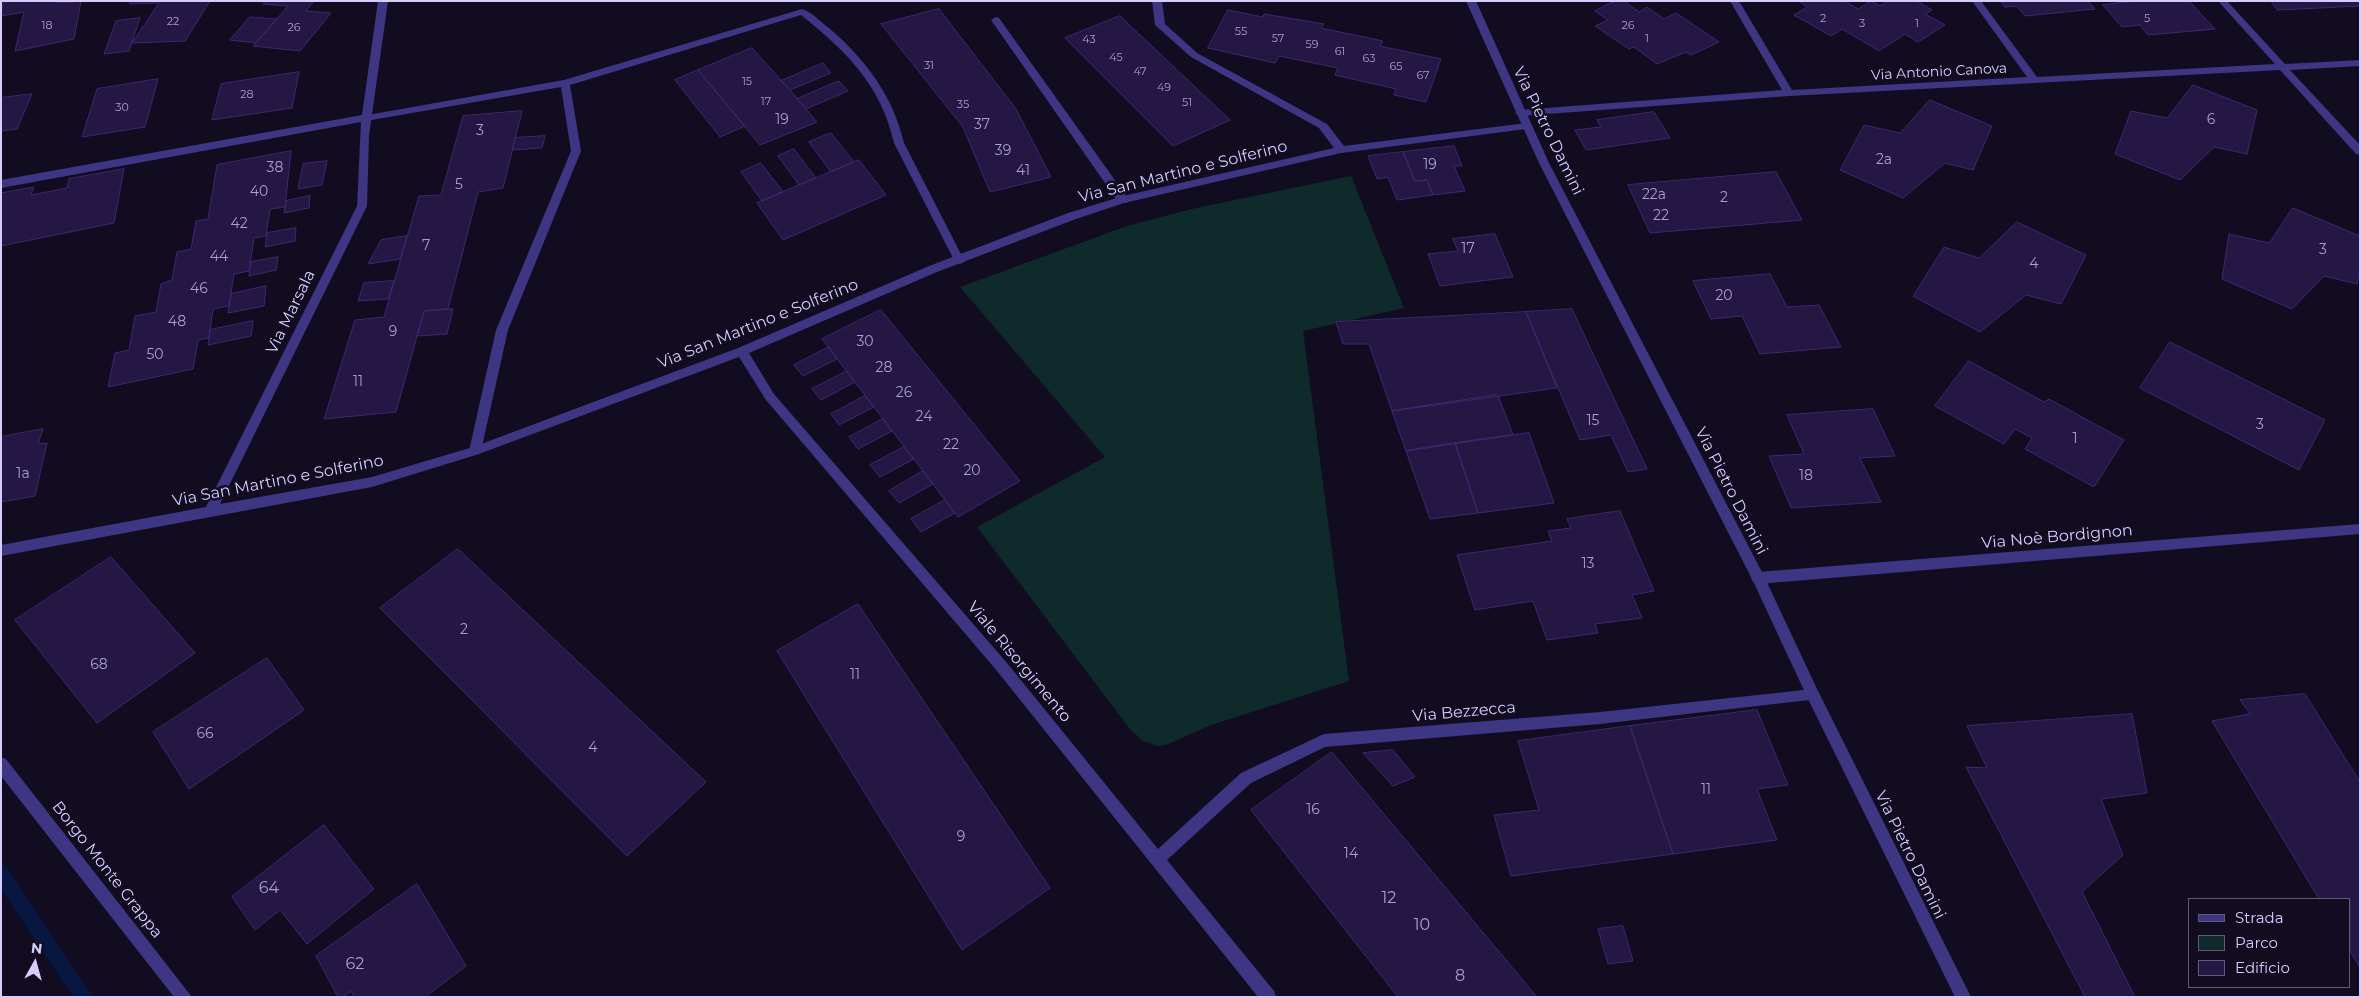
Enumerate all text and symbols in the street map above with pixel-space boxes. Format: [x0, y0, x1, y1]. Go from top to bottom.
house number: 2 [1820, 12, 1826, 26]
house number: 5 [2144, 12, 2150, 26]
house number: 22 [167, 15, 179, 29]
house number: 3 [1859, 17, 1865, 31]
house number: 1 [1915, 17, 1919, 31]
house number: 18 [42, 19, 52, 33]
house number: 26 [1622, 19, 1634, 33]
house number: 26 [288, 21, 300, 35]
house number: 55 [1235, 25, 1247, 39]
house number: 57 [1272, 32, 1284, 46]
house number: 1 [1645, 32, 1649, 46]
house number: 43 [1082, 33, 1096, 47]
house number: 59 [1306, 38, 1318, 52]
house number: 61 [1335, 45, 1345, 59]
house number: 45 [1109, 51, 1123, 65]
house number: 63 [1363, 52, 1375, 66]
house number: 31 [924, 59, 934, 73]
house number: 65 [1390, 60, 1402, 74]
street label: Via Antonio Canova [1871, 60, 2007, 84]
street label: Via Pietro Damini [1509, 64, 1587, 198]
house number: 47 [1133, 65, 1147, 79]
house number: 67 [1416, 69, 1430, 83]
house number: 15 [742, 75, 752, 89]
house number: 49 [1157, 81, 1171, 95]
house number: 28 [240, 88, 254, 102]
house number: 17 [761, 95, 771, 109]
house number: 51 [1182, 96, 1192, 110]
house number: 35 [957, 98, 969, 112]
house number: 30 [115, 101, 129, 115]
house number: 19 [775, 112, 789, 128]
house number: 6 [2207, 112, 2215, 128]
house number: 37 [974, 117, 990, 133]
house number: 3 [476, 123, 484, 139]
street label: Via San Martino e Solferino [1076, 137, 1290, 207]
house number: 39 [995, 143, 1011, 159]
house number: 2a [1876, 152, 1892, 168]
house number: 19 [1423, 157, 1437, 173]
house number: 38 [267, 160, 283, 176]
house number: 41 [1016, 163, 1030, 179]
house number: 5 [455, 177, 463, 193]
house number: 40 [250, 184, 268, 200]
house number: 22a [1642, 187, 1666, 203]
house number: 2 [1720, 190, 1728, 206]
house number: 22 [1653, 208, 1669, 224]
house number: 42 [230, 216, 248, 232]
house number: 7 [422, 238, 430, 254]
house number: 17 [1461, 241, 1475, 257]
house number: 3 [2319, 242, 2327, 258]
house number: 44 [210, 249, 228, 265]
house number: 4 [2029, 256, 2039, 272]
street label: Via Marsala [262, 267, 320, 357]
street label: Via San Martino e Solferino [655, 275, 861, 373]
house number: 46 [190, 281, 208, 297]
house number: 20 [1715, 288, 1733, 304]
house number: 48 [168, 314, 186, 330]
house number: 9 [389, 324, 397, 340]
house number: 30 [856, 334, 874, 350]
house number: 50 [146, 347, 164, 363]
house number: 28 [876, 360, 892, 376]
house number: 11 [353, 374, 363, 390]
house number: 26 [896, 385, 912, 401]
house number: 24 [916, 409, 932, 425]
house number: 15 [1587, 413, 1599, 429]
house number: 3 [2256, 417, 2264, 433]
street label: Via Pietro Damini [1691, 424, 1771, 558]
house number: 1 [2072, 431, 2078, 447]
house number: 22 [943, 437, 959, 453]
street label: Via San Martino e Solferino [171, 451, 385, 511]
house number: 20 [963, 463, 981, 479]
house number: 1a [16, 466, 30, 482]
house number: 18 [1799, 468, 1813, 484]
street label: Via Noè Bordignon [1981, 521, 2133, 553]
house number: 13 [1582, 556, 1594, 572]
street label: Viale Risorgimento [963, 598, 1075, 726]
house number: 2 [460, 622, 468, 638]
house number: 68 [90, 657, 108, 673]
house number: 11 [850, 667, 860, 683]
street label: Via Bezzecca [1412, 698, 1516, 726]
house number: 66 [196, 726, 214, 742]
house number: 4 [588, 740, 598, 756]
house number: 11 [1701, 782, 1711, 798]
street label: Via Pietro Damini [1871, 788, 1949, 922]
street label: Borgo Monte Grappa [48, 798, 166, 942]
house number: 16 [1306, 802, 1320, 818]
house number: 9 [957, 829, 965, 845]
house number: 14 [1344, 846, 1358, 862]
house number: 64 [259, 878, 279, 898]
house number: 12 [1382, 888, 1396, 908]
legend [2188, 898, 2351, 988]
text: Strada [2235, 908, 2284, 927]
house number: 10 [1414, 915, 1430, 935]
text: Parco [2235, 933, 2278, 952]
north arrow [10, 938, 60, 988]
text: N [30, 938, 44, 958]
house number: 62 [346, 954, 364, 974]
text: Edificio [2235, 958, 2290, 977]
house number: 8 [1455, 966, 1465, 986]

